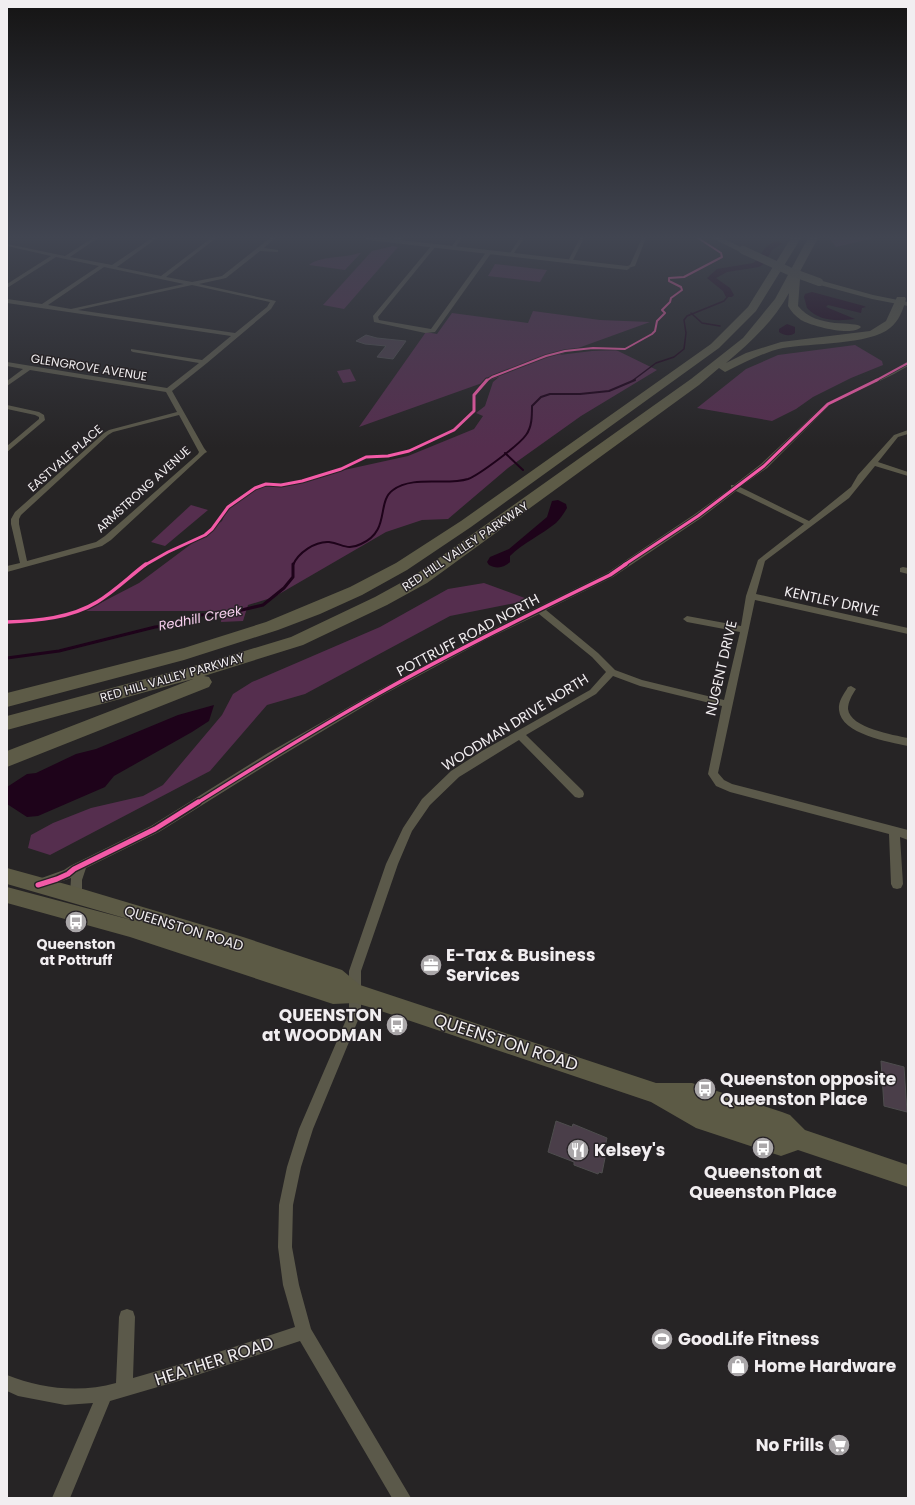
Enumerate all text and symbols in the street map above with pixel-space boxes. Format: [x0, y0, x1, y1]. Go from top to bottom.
street label: GLENGROVE AVENUE [30, 349, 148, 385]
street label: EASTVALE PLACE [24, 421, 106, 495]
street label: ARMSTRONG AVENUE [92, 442, 194, 536]
street label: RED HILL VALLEY PARKWAY [398, 497, 532, 595]
street label: KENTLEY DRIVE [783, 581, 881, 621]
street label: POTTRUFF ROAD NORTH [393, 589, 543, 681]
water label: Redhill Creek [157, 600, 244, 635]
street label: NUGENT DRIVE [700, 618, 742, 718]
street label: RED HILL VALLEY PARKWAY [98, 648, 246, 706]
street label: WOODMAN DRIVE NORTH [438, 669, 592, 775]
street label: QUEENSTON ROAD [122, 900, 246, 956]
bus stop icon: Queenston at Pottruff [63, 909, 89, 935]
place label: Queenston at Pottruff [36, 934, 116, 970]
place label: E-Tax & Business Services [446, 943, 595, 987]
office icon: E-Tax & Business Services [418, 952, 444, 978]
place label: QUEENSTON at WOODMAN [262, 1003, 382, 1047]
street label: QUEENSTON ROAD [431, 1007, 581, 1077]
bus stop icon: QUEENSTON at WOODMAN [384, 1012, 410, 1038]
place label: Queenston opposite Queenston Place [720, 1067, 896, 1111]
bus stop icon: Queenston opposite Queenston Place [692, 1076, 718, 1102]
bus stop icon: Queenston at Queenston Place [750, 1135, 776, 1161]
restaurant icon: Kelsey's [565, 1137, 591, 1163]
place label: Kelsey's [594, 1138, 665, 1162]
place label: Queenston at Queenston Place [689, 1160, 837, 1204]
sports icon: GoodLife Fitness [649, 1326, 675, 1352]
place label: GoodLife Fitness [678, 1327, 820, 1351]
street label: HEATHER ROAD [151, 1330, 277, 1392]
shop icon: Home Hardware [725, 1353, 751, 1379]
place label: Home Hardware [754, 1354, 896, 1378]
supermarket icon: No Frills [826, 1432, 852, 1458]
place label: No Frills [756, 1433, 824, 1457]

